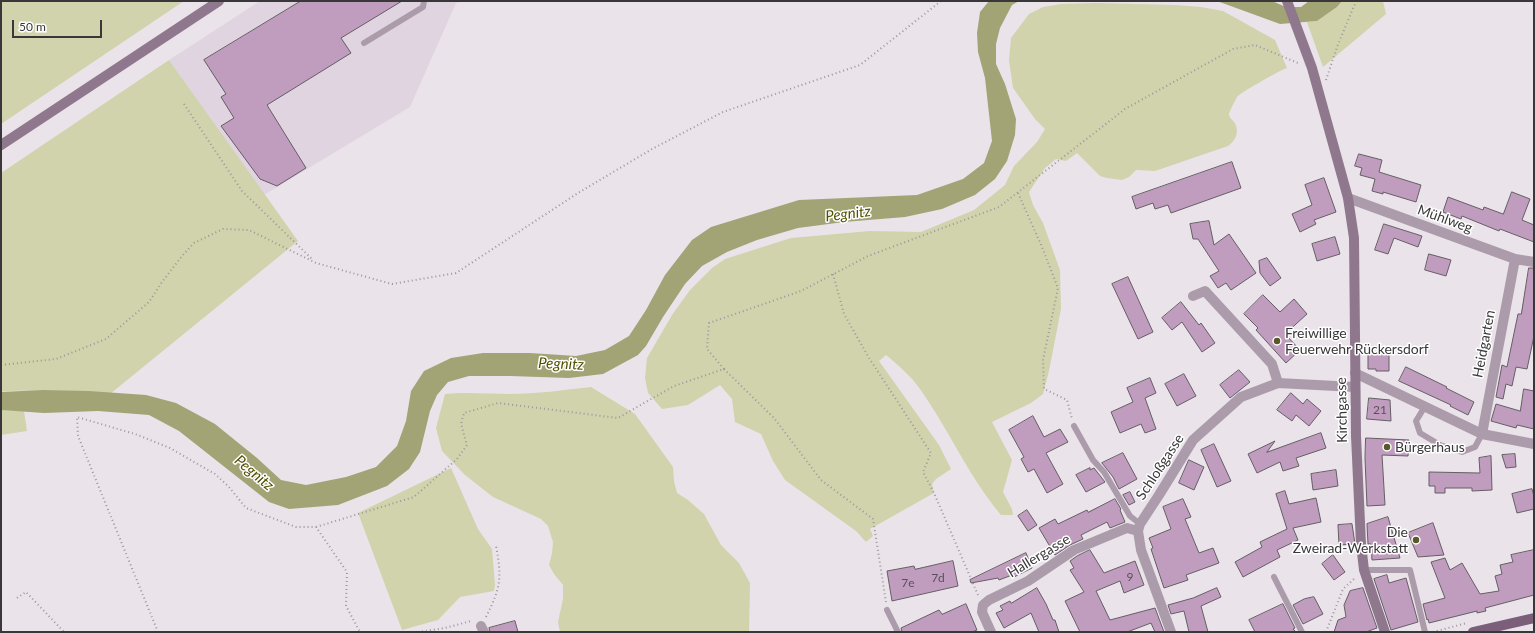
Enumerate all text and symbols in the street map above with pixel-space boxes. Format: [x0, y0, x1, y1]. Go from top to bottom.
scale bar [14, 12, 104, 38]
text: 50 m [19, 19, 46, 34]
street label: Mühlweg [1415, 201, 1475, 237]
water label: Pegnitz [824, 202, 872, 226]
street label: Heidgarten [1469, 309, 1499, 379]
place label: Freiwillige Feuerwehr Rückersdorf [1285, 325, 1429, 358]
marker: Freiwillige Feuerwehr Rückersdorf [1272, 336, 1282, 346]
water label: Pegnitz [538, 354, 584, 374]
street label: Kirchgasse [1333, 377, 1351, 443]
house number: 21 [1373, 403, 1387, 417]
street label: Schloßgasse [1133, 431, 1187, 503]
place label: Bürgerhaus [1395, 439, 1465, 455]
marker: Bürgerhaus [1382, 442, 1392, 452]
water label: Pegnitz [231, 451, 277, 495]
place label: Die Zweirad-Werkstatt [1293, 524, 1408, 556]
street label: Hallergasse [1005, 531, 1073, 581]
marker: Die Zweirad-Werkstatt [1411, 535, 1421, 545]
house number: 9 [1127, 570, 1133, 584]
house number: 7d [931, 571, 945, 585]
house number: 7e [901, 576, 915, 590]

